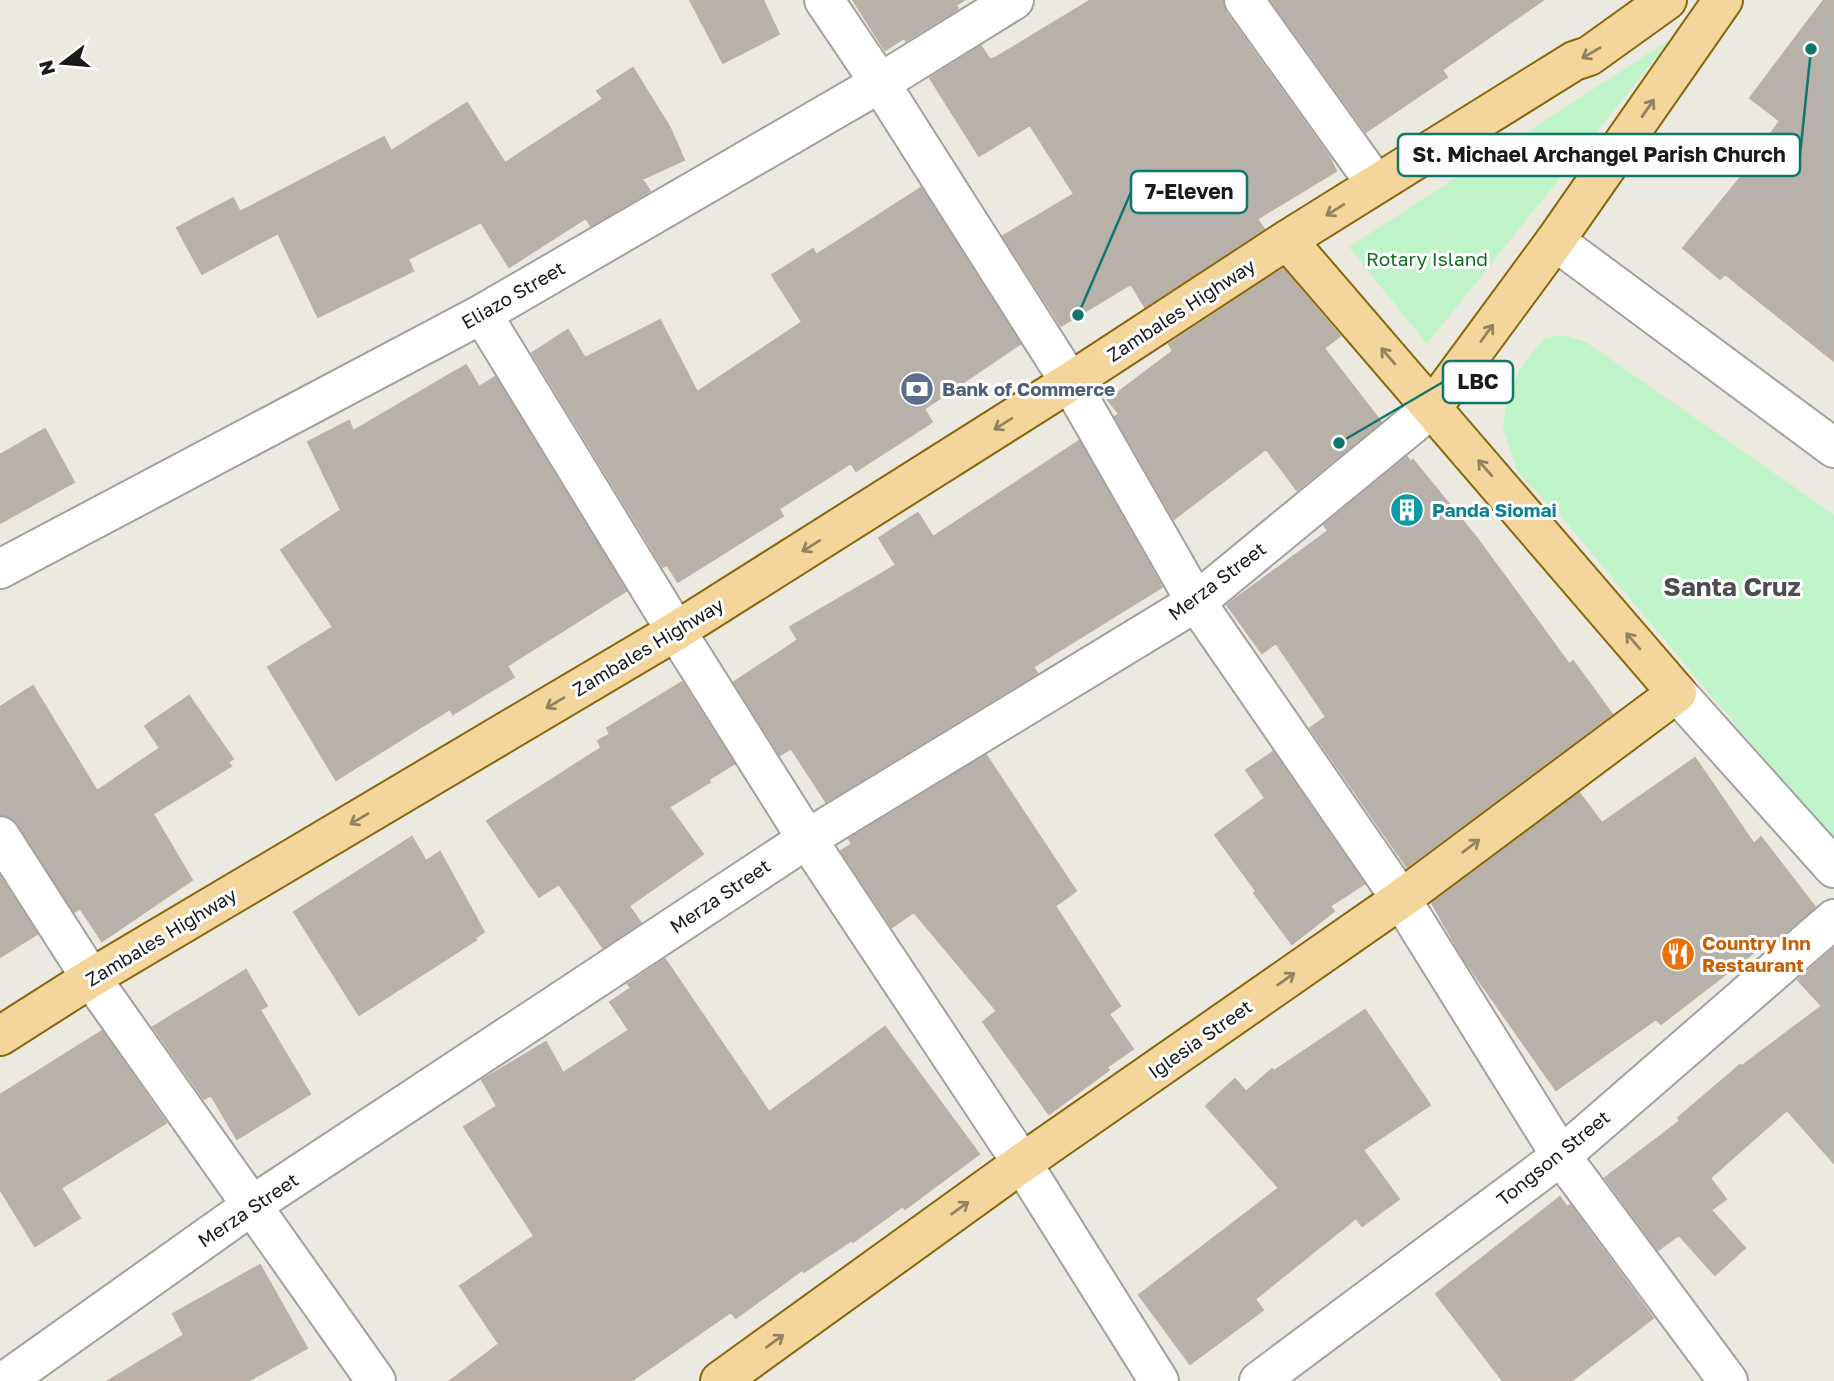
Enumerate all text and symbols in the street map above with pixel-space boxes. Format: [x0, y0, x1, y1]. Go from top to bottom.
north arrow [28, 28, 98, 98]
one-way arrow [1582, 46, 1602, 60]
text: N [33, 58, 59, 78]
one-way arrow [1641, 99, 1655, 118]
callout: St. Michael Archangel Parish Church [1398, 134, 1800, 176]
text: St. Michael Archangel Parish Church [1412, 141, 1786, 167]
callout: 7-Eleven [1131, 171, 1247, 213]
text: 7-Eleven [1145, 178, 1233, 204]
one-way arrow [1326, 203, 1345, 218]
park label: Rotary Island [1366, 247, 1488, 270]
street label: Zambales Highway [1102, 253, 1259, 366]
street label: Eliazo Street [457, 256, 569, 333]
one-way arrow [1480, 324, 1495, 343]
one-way arrow [1380, 348, 1396, 366]
callout: LBC [1443, 361, 1513, 403]
text: LBC [1457, 368, 1499, 394]
bank icon: Bank of Commerce [898, 370, 936, 408]
place label: Bank of Commerce [942, 377, 1115, 400]
one-way arrow [994, 418, 1014, 432]
one-way arrow [1477, 460, 1493, 478]
building icon: Panda Siomai [1388, 491, 1426, 529]
place label: Panda Siomai [1432, 498, 1557, 521]
street label: Merza Street [1163, 536, 1270, 625]
one-way arrow [802, 538, 821, 553]
district label: Santa Cruz [1663, 571, 1801, 602]
street label: Zambales Highway [568, 592, 728, 701]
one-way arrow [1625, 632, 1641, 650]
one-way arrow [545, 697, 565, 711]
one-way arrow [349, 813, 369, 827]
one-way arrow [1461, 839, 1480, 854]
street label: Merza Street [665, 854, 774, 938]
street label: Zambales Highway [81, 882, 241, 991]
place label: Country Inn Restaurant [1702, 931, 1811, 976]
restaurant icon: Country Inn Restaurant [1659, 935, 1697, 973]
one-way arrow [1276, 972, 1295, 986]
street label: Iglesia Street [1143, 994, 1256, 1083]
street label: Tongson Street [1491, 1105, 1614, 1210]
street label: Merza Street [193, 1168, 302, 1252]
one-way arrow [950, 1201, 969, 1215]
one-way arrow [765, 1334, 784, 1348]

